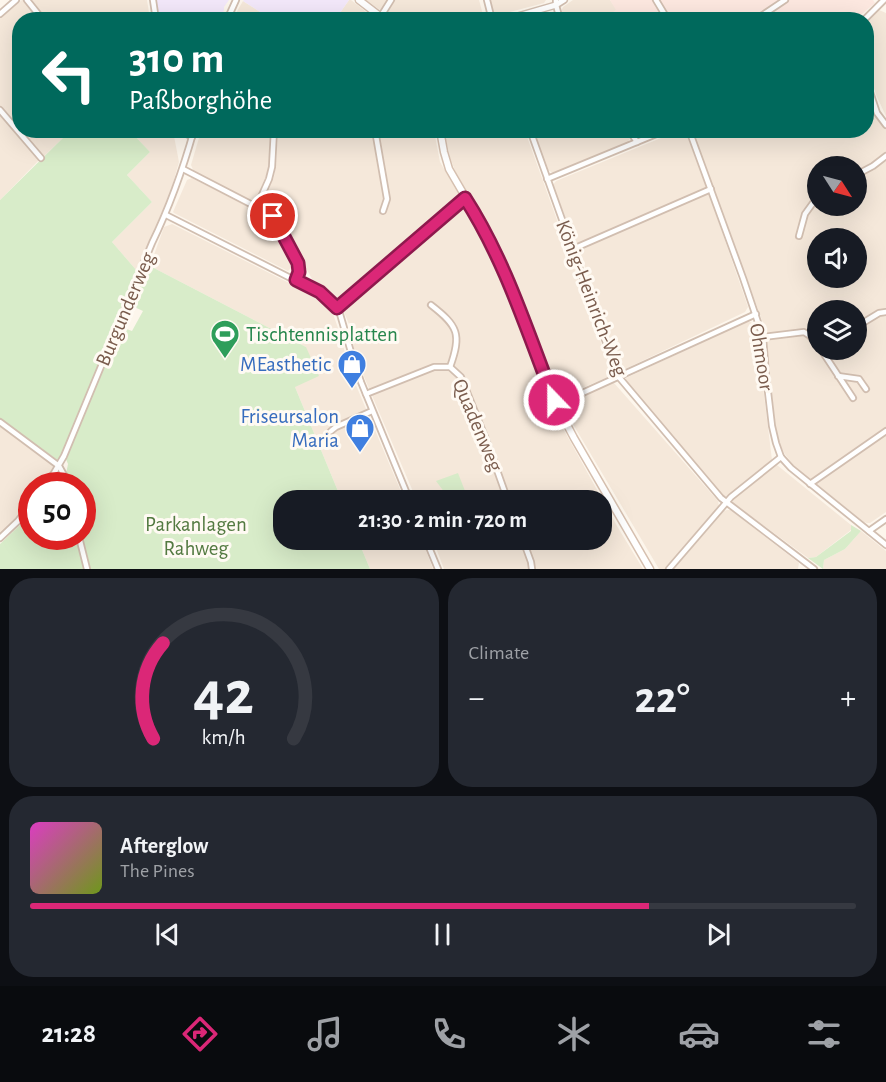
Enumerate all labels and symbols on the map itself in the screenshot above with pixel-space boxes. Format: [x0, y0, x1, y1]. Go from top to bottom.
north arrow [807, 156, 867, 216]
pin [247, 190, 298, 241]
street label: König-Heinrich-Weg [552, 217, 631, 380]
street label: Burgunderweg [92, 249, 159, 369]
sports icon: Tischtennisplatten [209, 318, 241, 360]
street label: Ohmoor [746, 322, 777, 393]
place label: Tischtennisplatten [246, 324, 398, 345]
shop icon: MEasthetic [336, 348, 368, 390]
place label: MEasthetic [240, 354, 331, 375]
position arrow [522, 368, 586, 432]
street label: Quadenweg [449, 376, 507, 475]
place label: Friseursalon Maria [240, 406, 339, 451]
shop icon: Friseursalon Maria [344, 412, 376, 454]
speed limit sign: 50 [18, 472, 96, 550]
park label: Parkanlagen Rahweg [145, 514, 247, 559]

